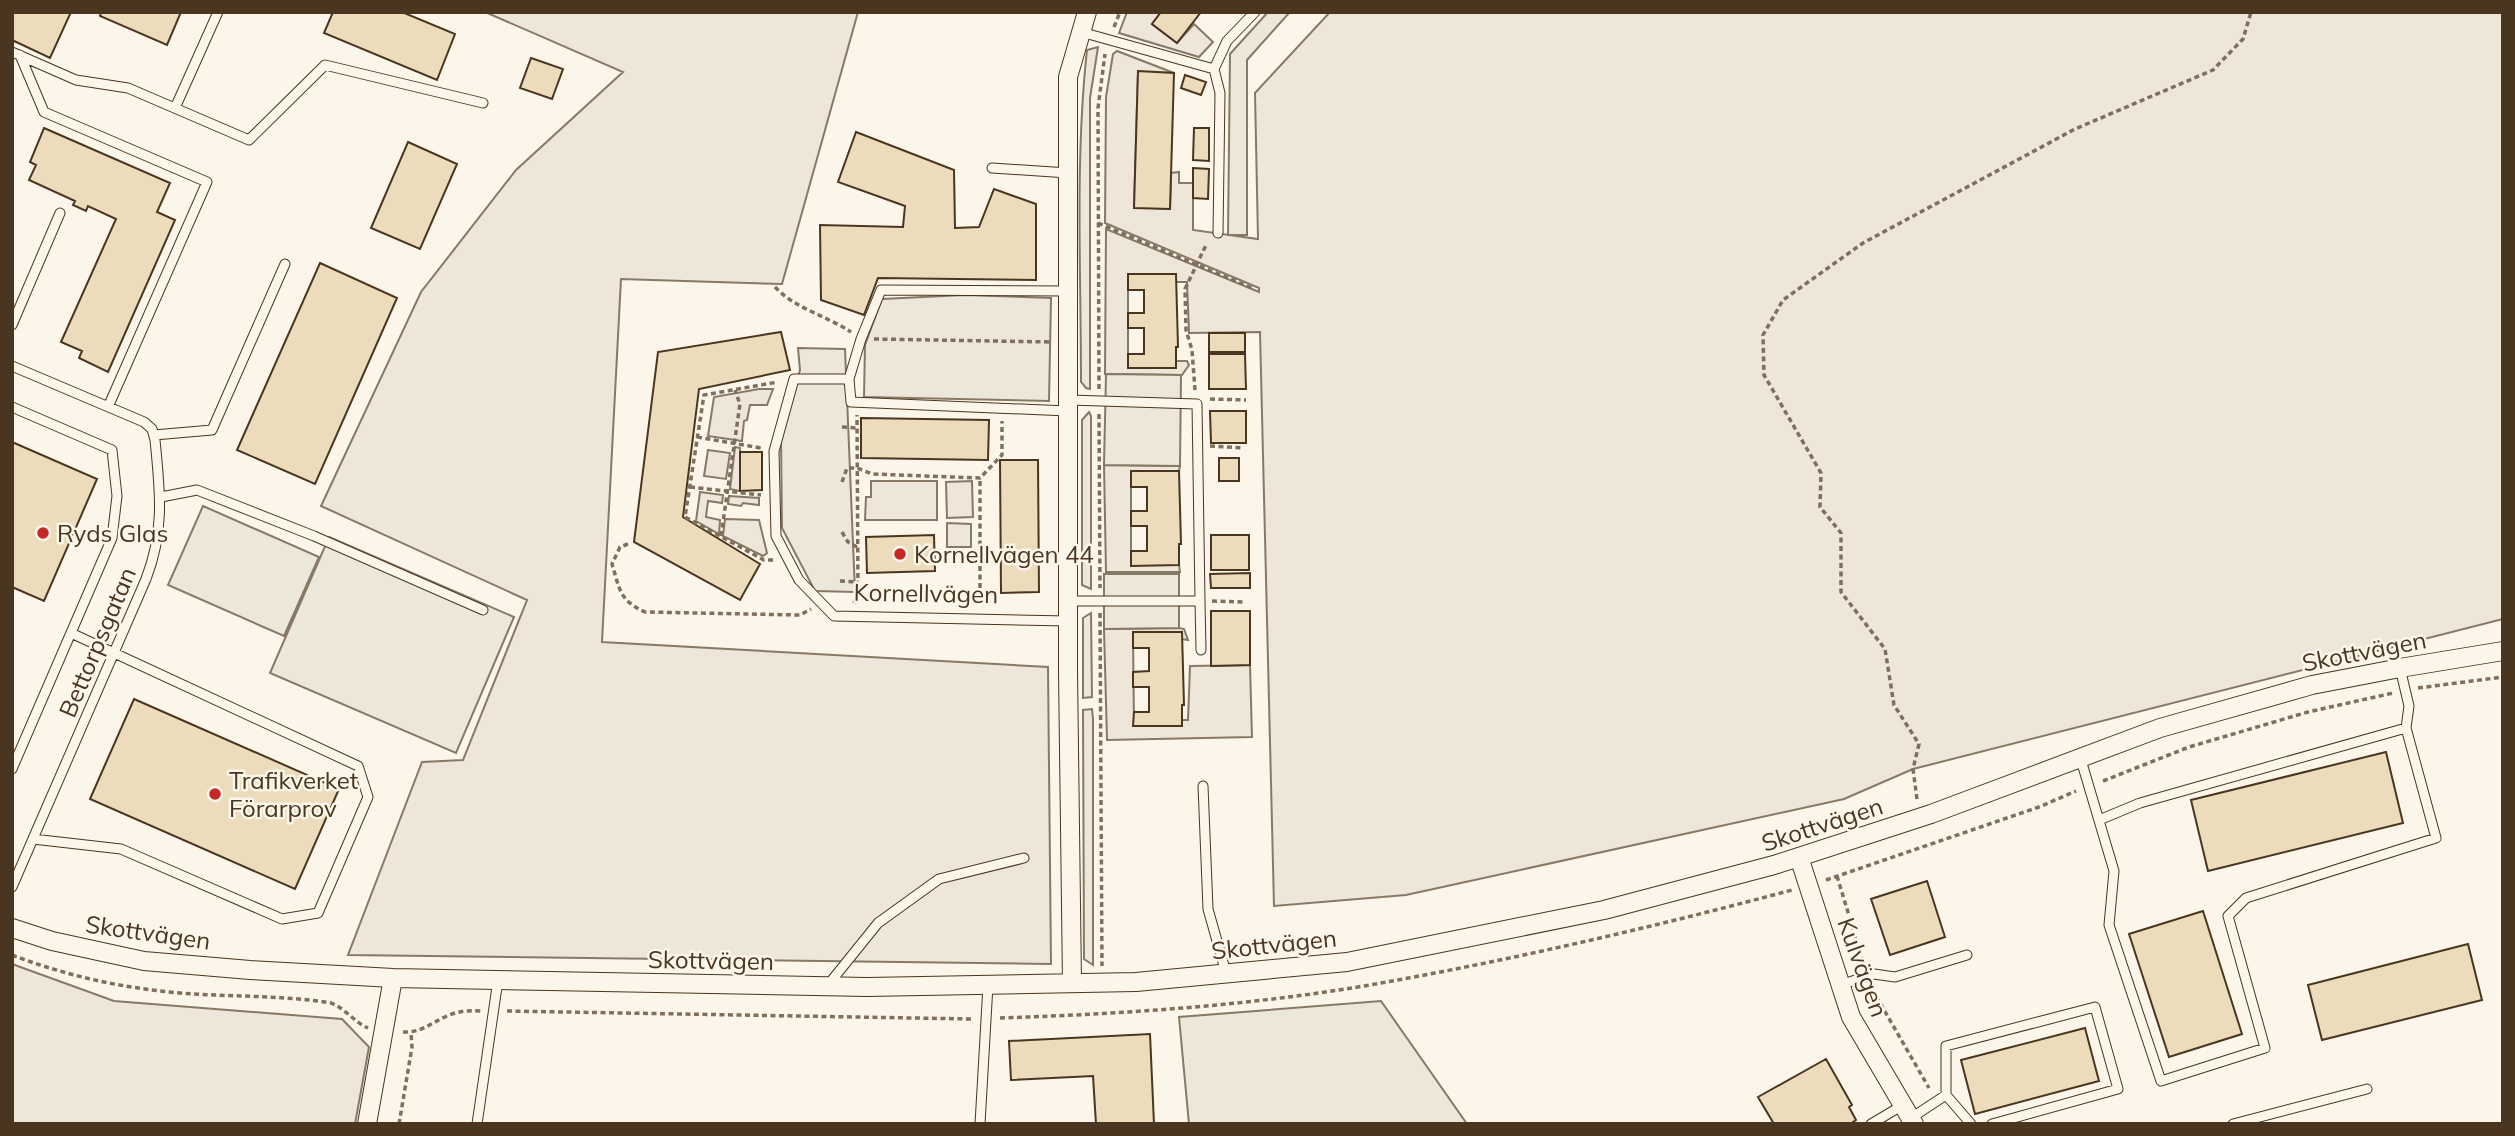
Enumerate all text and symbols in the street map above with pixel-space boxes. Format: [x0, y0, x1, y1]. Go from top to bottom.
place label: Ryds Glas [57, 518, 168, 548]
marker: Ryds Glas [35, 525, 51, 541]
place label: Kornellvägen 44 [914, 539, 1094, 569]
marker: Kornellvägen 44 [892, 546, 908, 562]
street label: Bettorpsgatan [52, 562, 142, 722]
street label: Kornellvägen [853, 577, 999, 609]
street label: Skottvägen [2299, 624, 2429, 678]
place label: Trafikverket Förarprov [229, 765, 358, 823]
marker: Trafikverket Förarprov [207, 786, 223, 802]
street label: Skottvägen [1757, 790, 1887, 858]
street label: Skottvägen [84, 908, 212, 956]
street label: Kulvägen [1831, 913, 1895, 1021]
street label: Skottvägen [1210, 922, 1338, 966]
street label: Skottvägen [648, 944, 774, 976]

